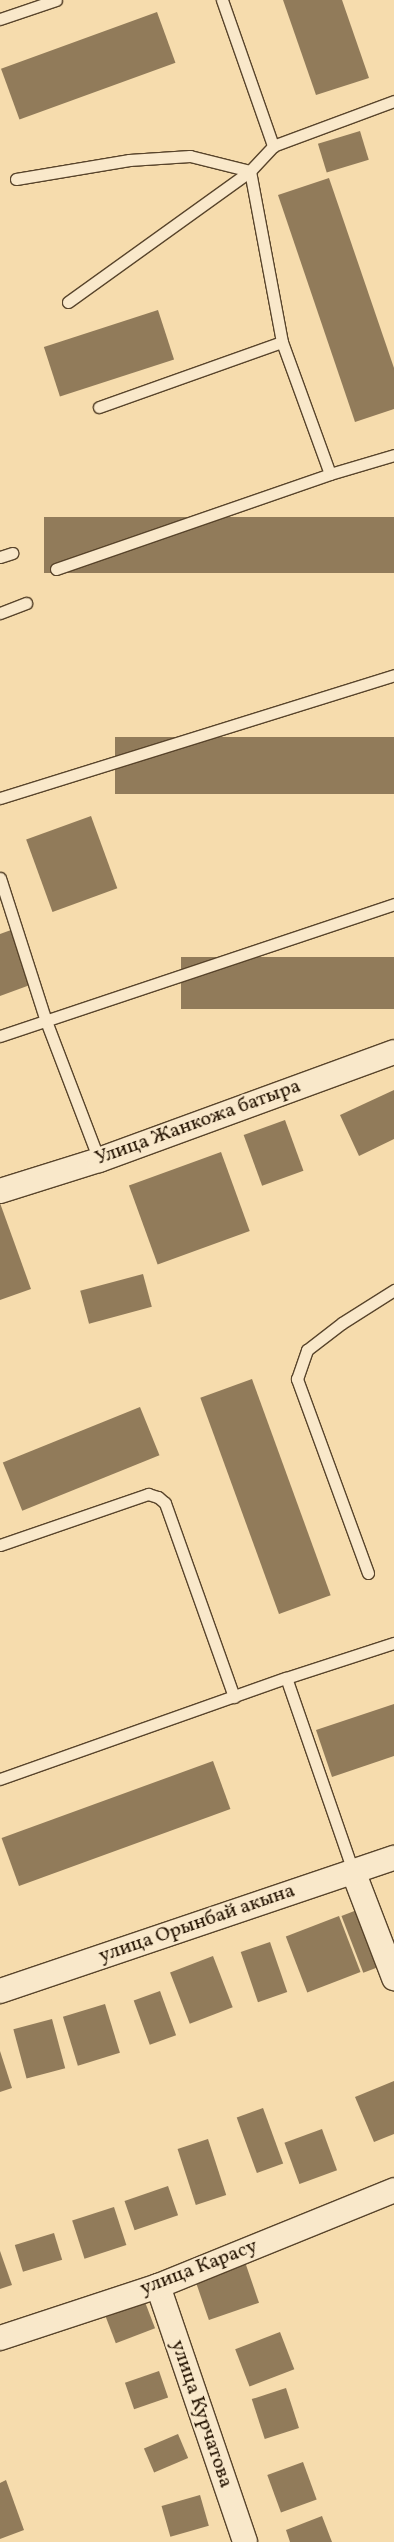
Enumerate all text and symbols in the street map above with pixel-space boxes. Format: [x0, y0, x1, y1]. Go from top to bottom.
street label: Улица Жанкожа батыра [92, 1075, 304, 1171]
street label: улица Орынбай акына [96, 1879, 298, 1969]
street label: улица Карасу [137, 2235, 261, 2301]
street label: улица Курчатова [164, 2337, 238, 2491]

